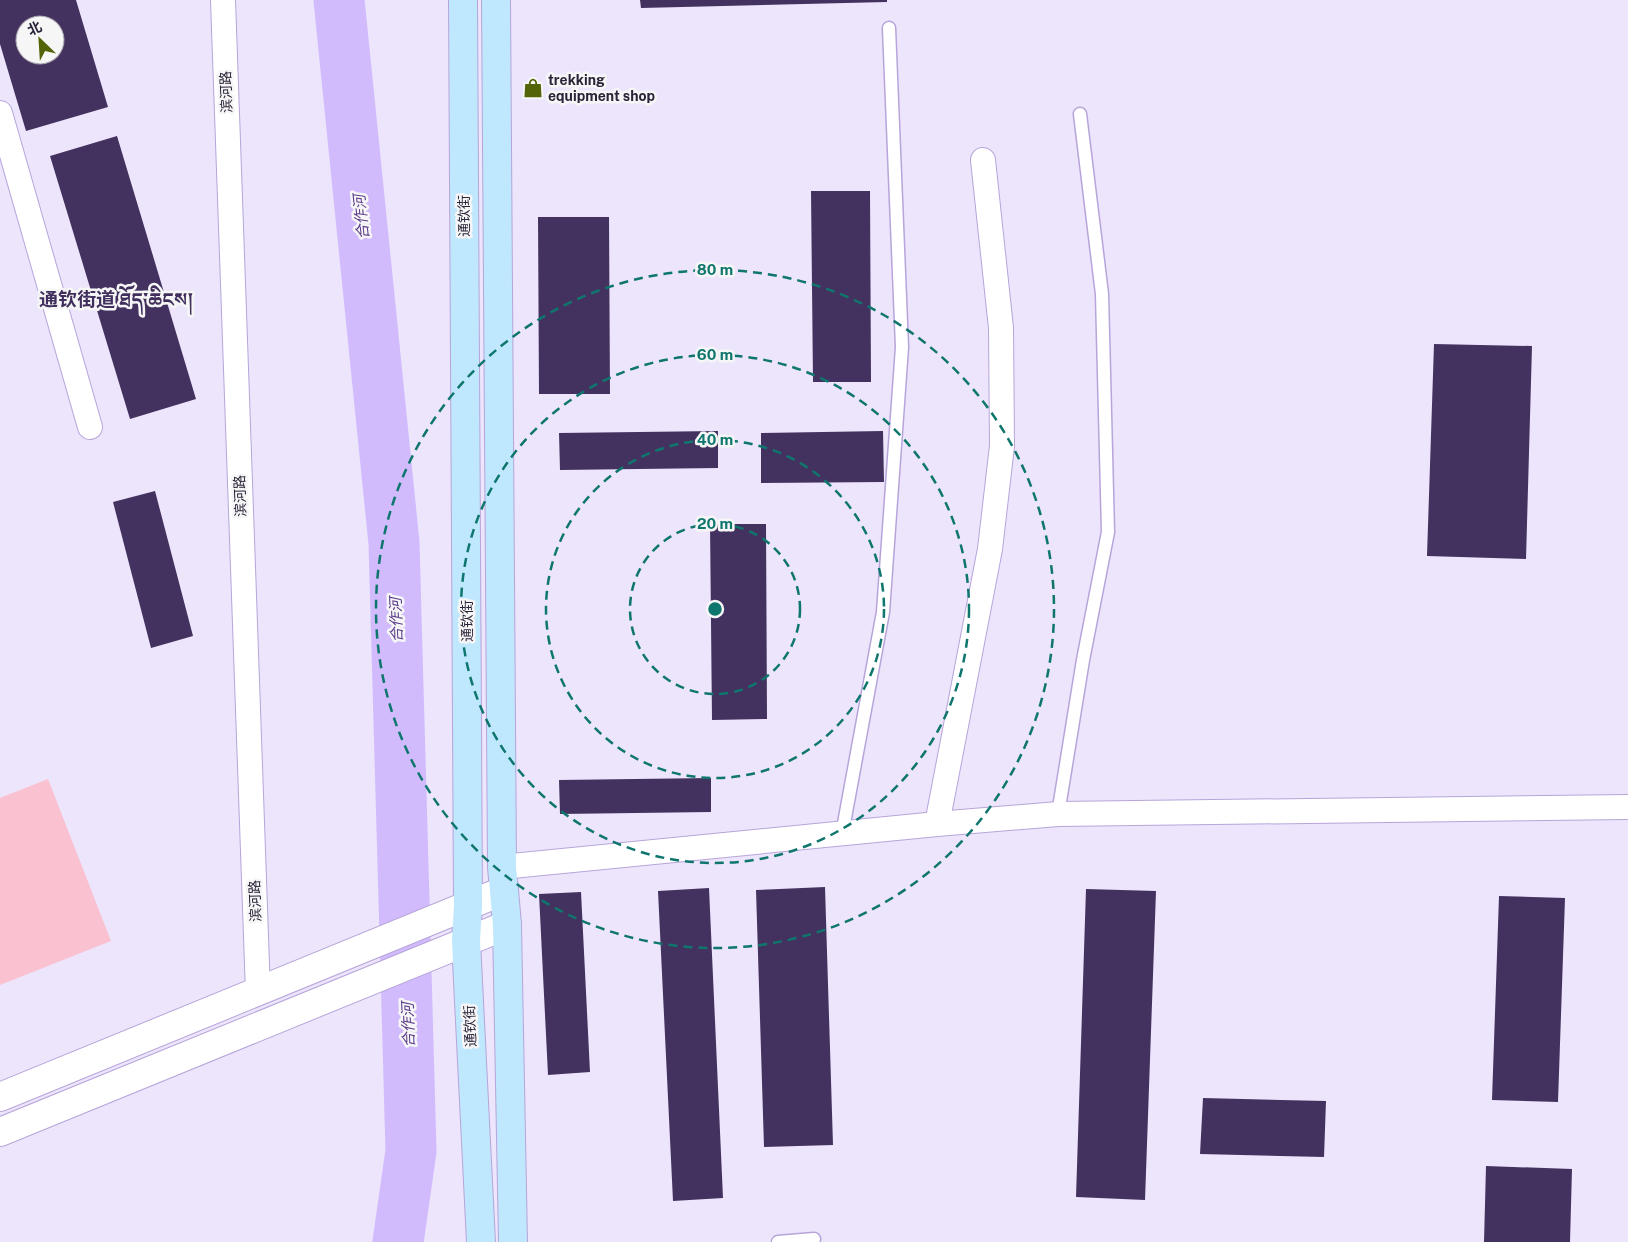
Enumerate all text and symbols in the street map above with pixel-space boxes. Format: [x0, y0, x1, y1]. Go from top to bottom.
north arrow [15, 15, 65, 65]
text: 北 [25, 18, 44, 38]
street label: 滨河路 [217, 71, 235, 113]
place label: trekking equipment shop [548, 72, 655, 104]
shop icon: trekking equipment shop [522, 77, 544, 99]
water label: 合作河 [350, 191, 372, 240]
street label: 通钦街 [456, 195, 472, 237]
text: 80 m [697, 261, 733, 278]
district label: 通钦街道 ཐོད་ཆིངས། [39, 284, 193, 316]
text: 60 m [697, 346, 733, 363]
text: 40 m [697, 431, 733, 448]
street label: 滨河路 [231, 475, 249, 517]
text: 20 m [697, 515, 733, 532]
water label: 合作河 [387, 594, 405, 643]
street label: 通钦街 [459, 600, 475, 642]
centre of rings [706, 600, 724, 618]
street label: 滨河路 [246, 880, 264, 922]
water label: 合作河 [399, 999, 417, 1048]
street label: 通钦街 [461, 1005, 479, 1047]

